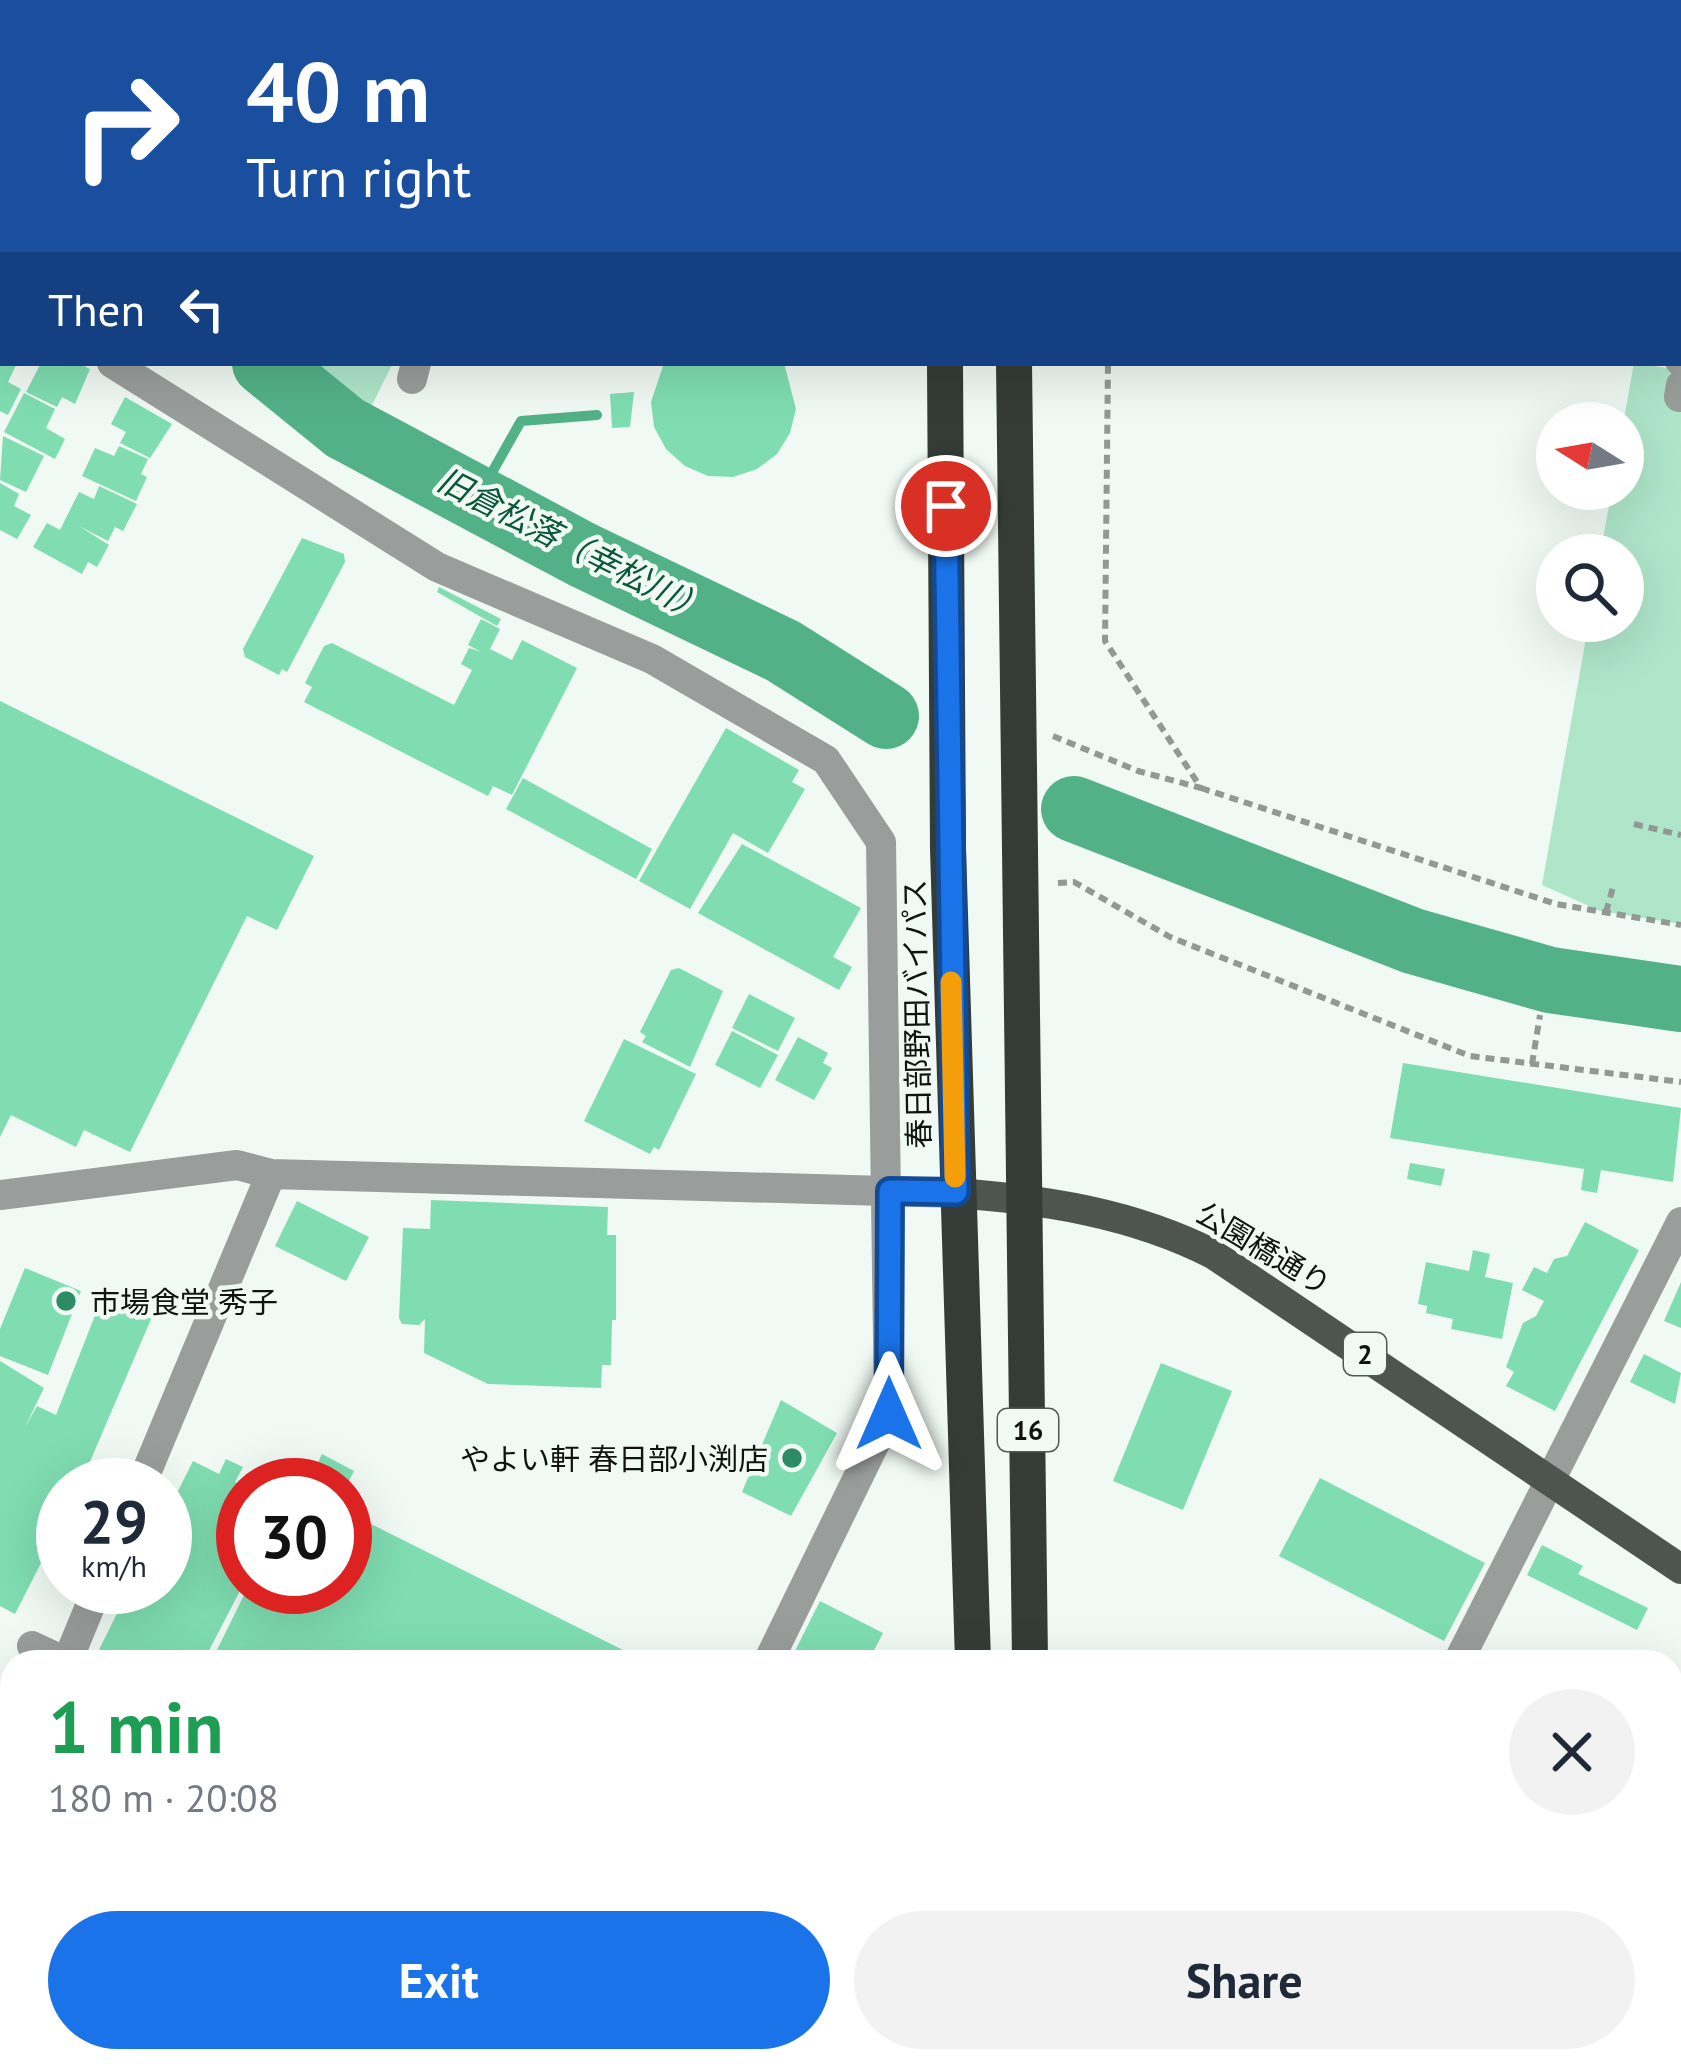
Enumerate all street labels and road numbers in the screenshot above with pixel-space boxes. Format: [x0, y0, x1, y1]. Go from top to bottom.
street label: 春日部野田バイパス [894, 879, 938, 1149]
street label: 公園橋通り [1190, 1193, 1338, 1303]
road number: 2 [1344, 1333, 1386, 1375]
road number: 16 [998, 1409, 1058, 1451]

